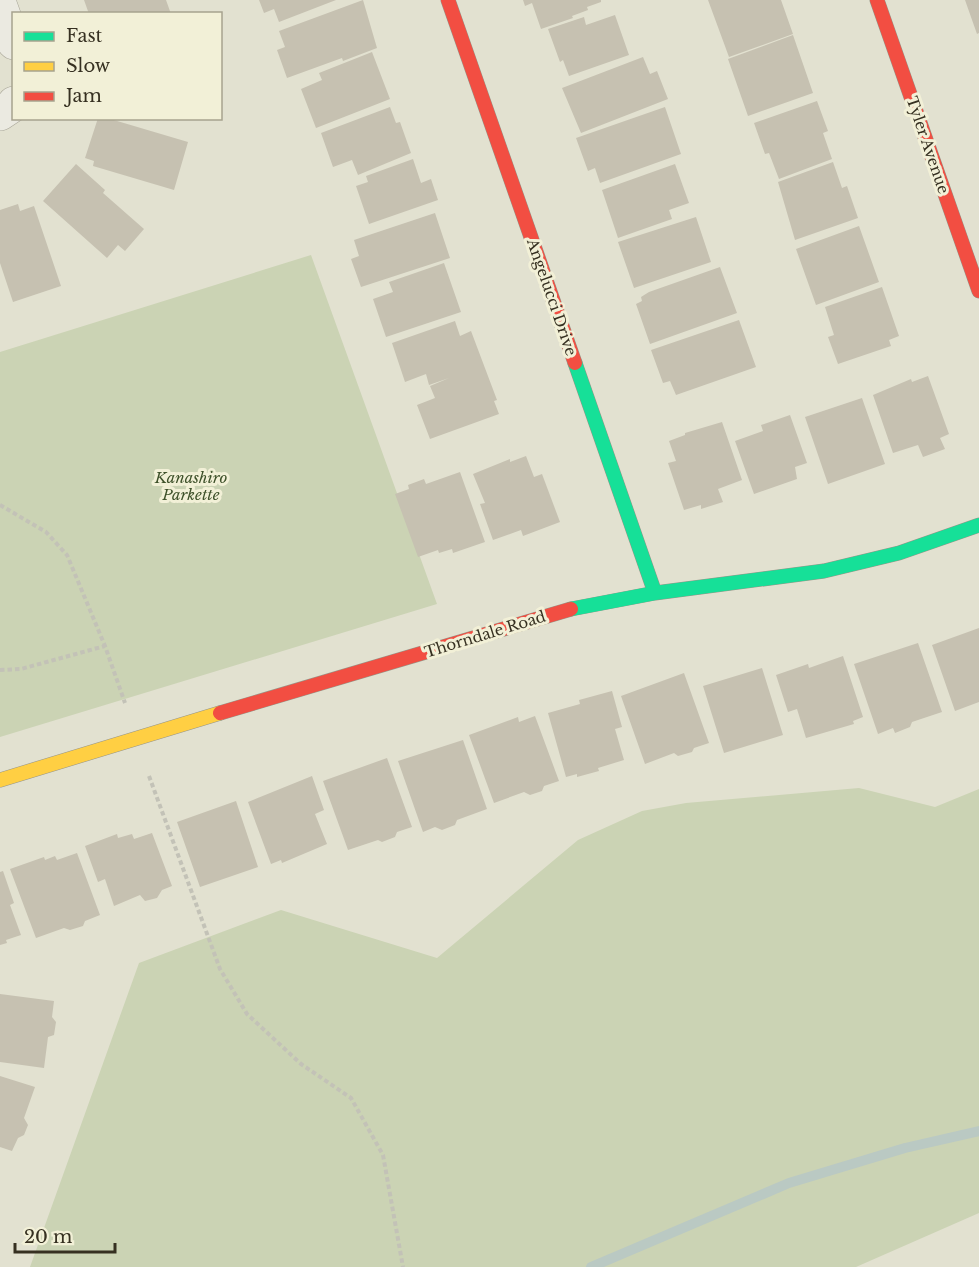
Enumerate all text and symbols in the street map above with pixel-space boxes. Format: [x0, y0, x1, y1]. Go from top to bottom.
legend [12, 12, 222, 120]
text: Fast [66, 25, 103, 47]
text: Slow [66, 55, 111, 77]
text: Jam [64, 85, 102, 107]
street label: Tyler Avenue [902, 94, 954, 196]
street label: Angelucci Drive [523, 235, 581, 358]
park label: Kanashiro Parkette [154, 468, 227, 504]
street label: Thorndale Road [422, 607, 548, 661]
scale bar [15, 1216, 116, 1254]
text: 20 m [24, 1226, 72, 1248]

